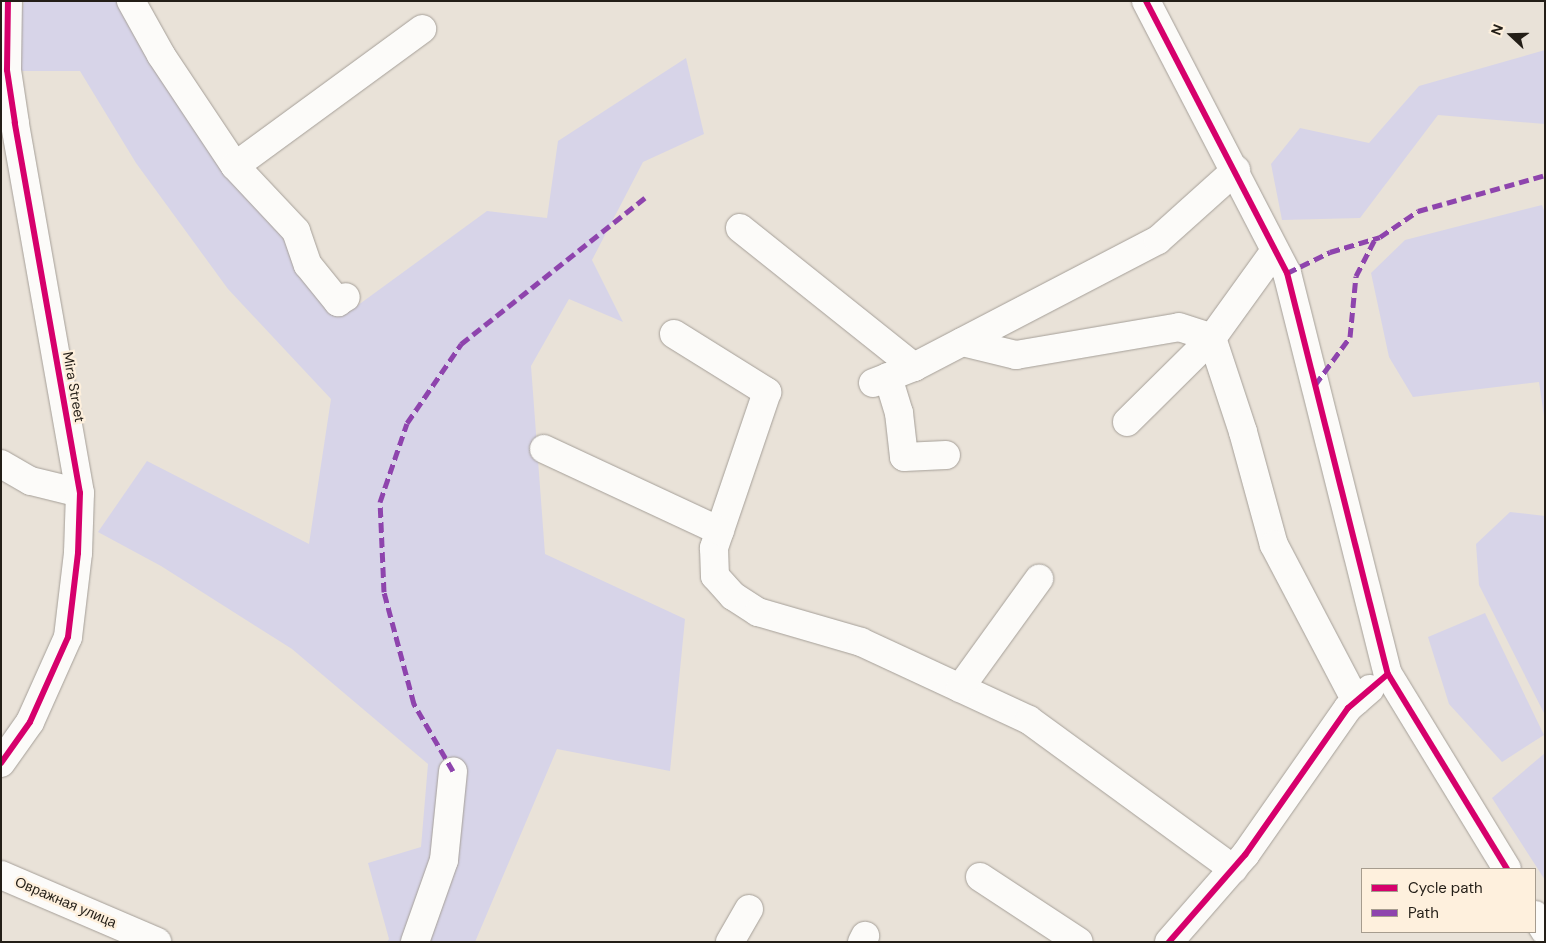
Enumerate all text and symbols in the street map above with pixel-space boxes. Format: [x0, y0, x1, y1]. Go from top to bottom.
north arrow [1486, 10, 1536, 60]
text: N [1487, 22, 1507, 38]
street label: Mira Street [60, 350, 88, 424]
legend [1361, 868, 1536, 933]
street label: Овражная улица [13, 873, 119, 931]
text: Cycle path [1408, 878, 1483, 898]
text: Path [1408, 903, 1439, 923]

